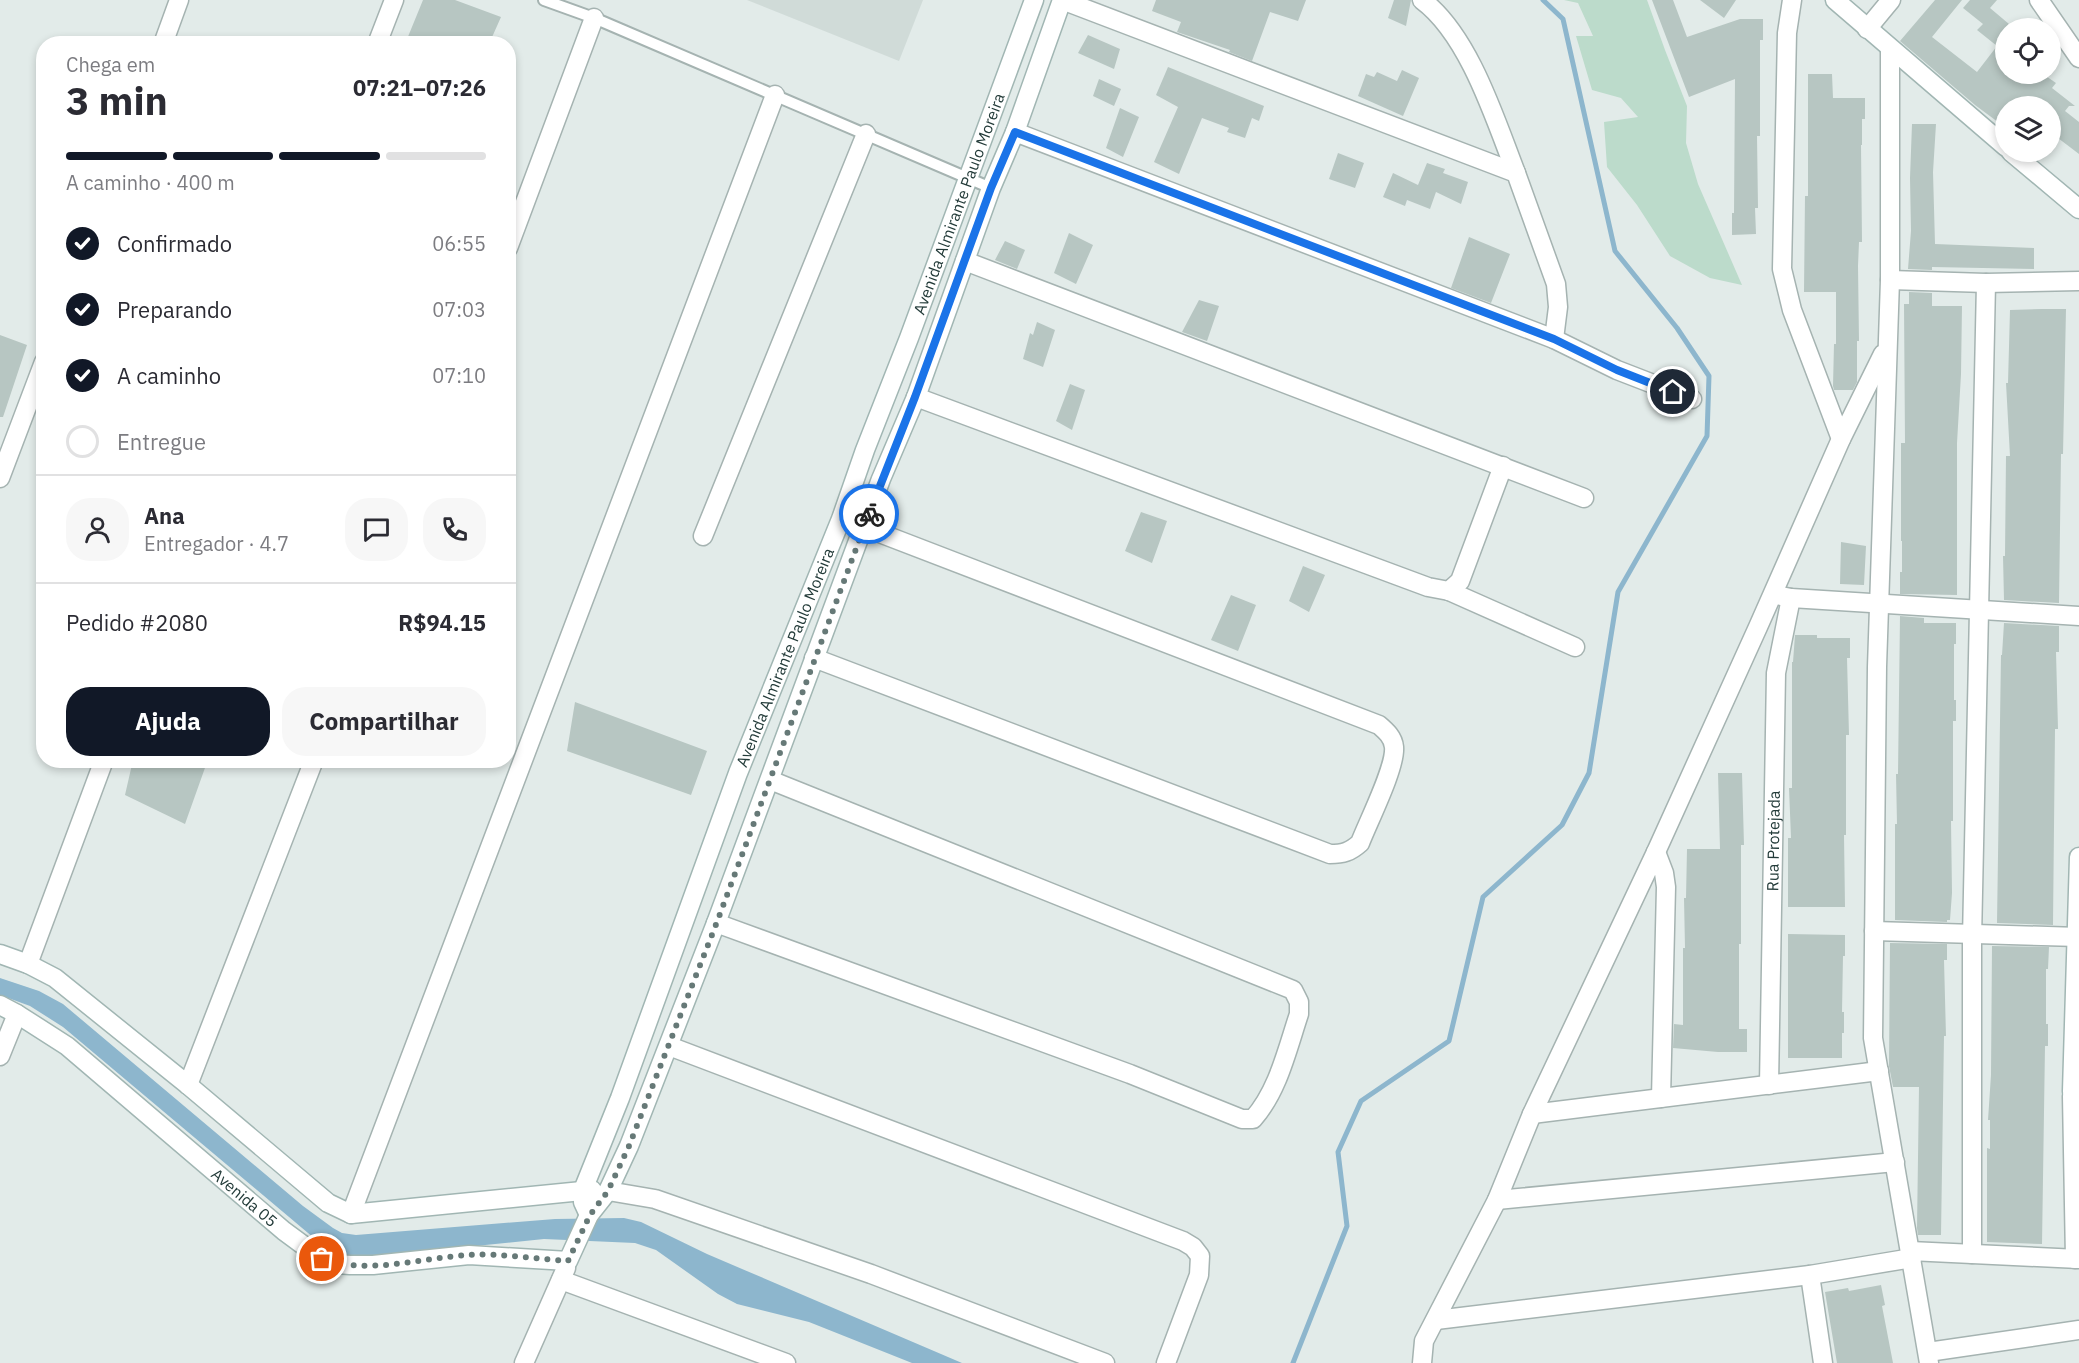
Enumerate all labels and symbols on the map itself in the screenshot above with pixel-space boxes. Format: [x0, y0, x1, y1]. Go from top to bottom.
street label: Avenida Almirante Paulo Moreira [909, 90, 1009, 317]
pin [1647, 366, 1698, 417]
courier [839, 484, 899, 544]
street label: Avenida Almirante Paulo Moreira [732, 544, 838, 770]
street label: Rua Protejada [1762, 790, 1784, 892]
street label: Avenida 05 [208, 1164, 282, 1231]
pin [296, 1233, 347, 1284]

